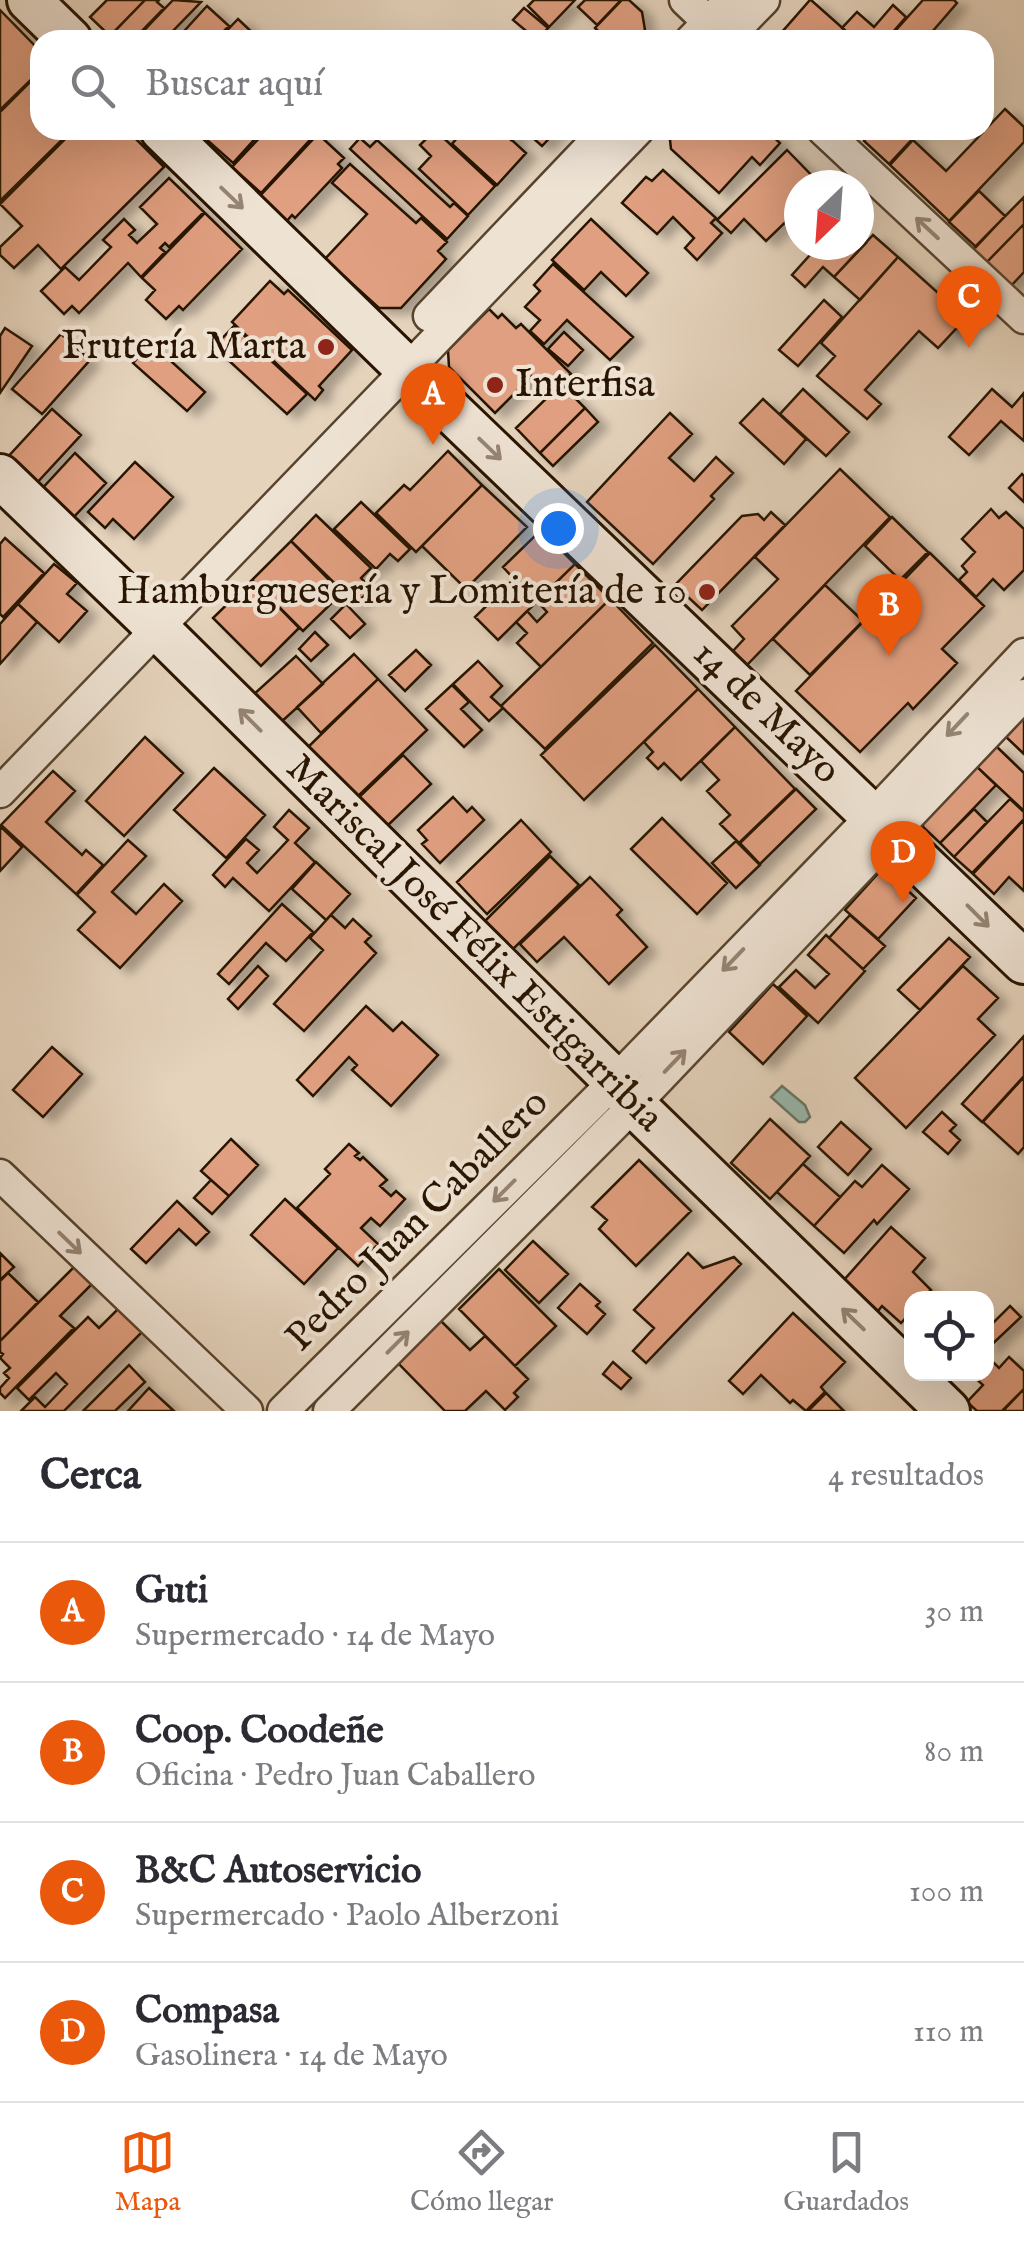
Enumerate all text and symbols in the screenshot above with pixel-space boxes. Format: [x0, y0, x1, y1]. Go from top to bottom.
search box [30, 30, 994, 140]
icon: search [65, 58, 120, 113]
text: Buscar aquí [145, 61, 323, 109]
north arrow [784, 170, 874, 260]
one-way arrow [220, 186, 244, 210]
one-way arrow [915, 217, 940, 240]
pin: C [936, 266, 1002, 348]
place label: Frutería Marta [62, 322, 307, 373]
marker: Frutería Marta [315, 336, 337, 358]
place label: Interfisa [515, 360, 656, 411]
pin: A [400, 362, 466, 445]
marker: Interfisa [484, 374, 506, 396]
one-way arrow [478, 437, 502, 461]
your location [533, 503, 584, 554]
place label: Hamburguesería y Lomitería de 10 [117, 567, 687, 618]
pin: B [856, 574, 922, 656]
marker: Hamburguesería y Lomitería de 10 [696, 581, 718, 603]
street label: 14 de Mayo [681, 630, 851, 796]
one-way arrow [239, 708, 263, 732]
one-way arrow [945, 712, 969, 736]
street label: Mariscal José Félix Estigarribia [274, 744, 674, 1144]
pin: D [870, 820, 936, 903]
one-way arrow [965, 904, 989, 928]
one-way arrow [721, 947, 745, 971]
one-way arrow [663, 1050, 687, 1074]
street label: Pedro Juan Caballero [276, 1079, 560, 1363]
one-way arrow [493, 1179, 517, 1203]
one-way arrow [58, 1231, 82, 1255]
map controls [904, 1291, 994, 1381]
button: locate [904, 1291, 994, 1381]
one-way arrow [842, 1307, 866, 1331]
one-way arrow [385, 1330, 409, 1354]
text: Cerca [40, 1450, 141, 1503]
text: 4 resultados [828, 1456, 984, 1497]
text: Guti [135, 1568, 208, 1616]
text: A [62, 1592, 83, 1633]
text: 30 m [925, 1592, 984, 1633]
text: Supermercado · 14 de Mayo [135, 1616, 495, 1657]
text: Coop. Coodeñe [135, 1708, 384, 1756]
text: B [62, 1732, 83, 1773]
text: 80 m [924, 1732, 984, 1773]
text: Oficina · Pedro Juan Caballero [135, 1756, 536, 1797]
text: B&C Autoservicio [135, 1848, 421, 1896]
text: C [61, 1872, 84, 1913]
text: 100 m [909, 1872, 984, 1913]
text: Supermercado · Paolo Alberzoni [135, 1896, 559, 1937]
text: Compasa [135, 1988, 279, 2036]
text: D [60, 2012, 85, 2053]
text: 110 m [913, 2012, 984, 2053]
text: Gasolinera · 14 de Mayo [135, 2036, 448, 2077]
tab: Mapa [115, 2125, 181, 2220]
tab: Cómo llegar [410, 2125, 554, 2220]
tab: Guardados [783, 2125, 909, 2220]

